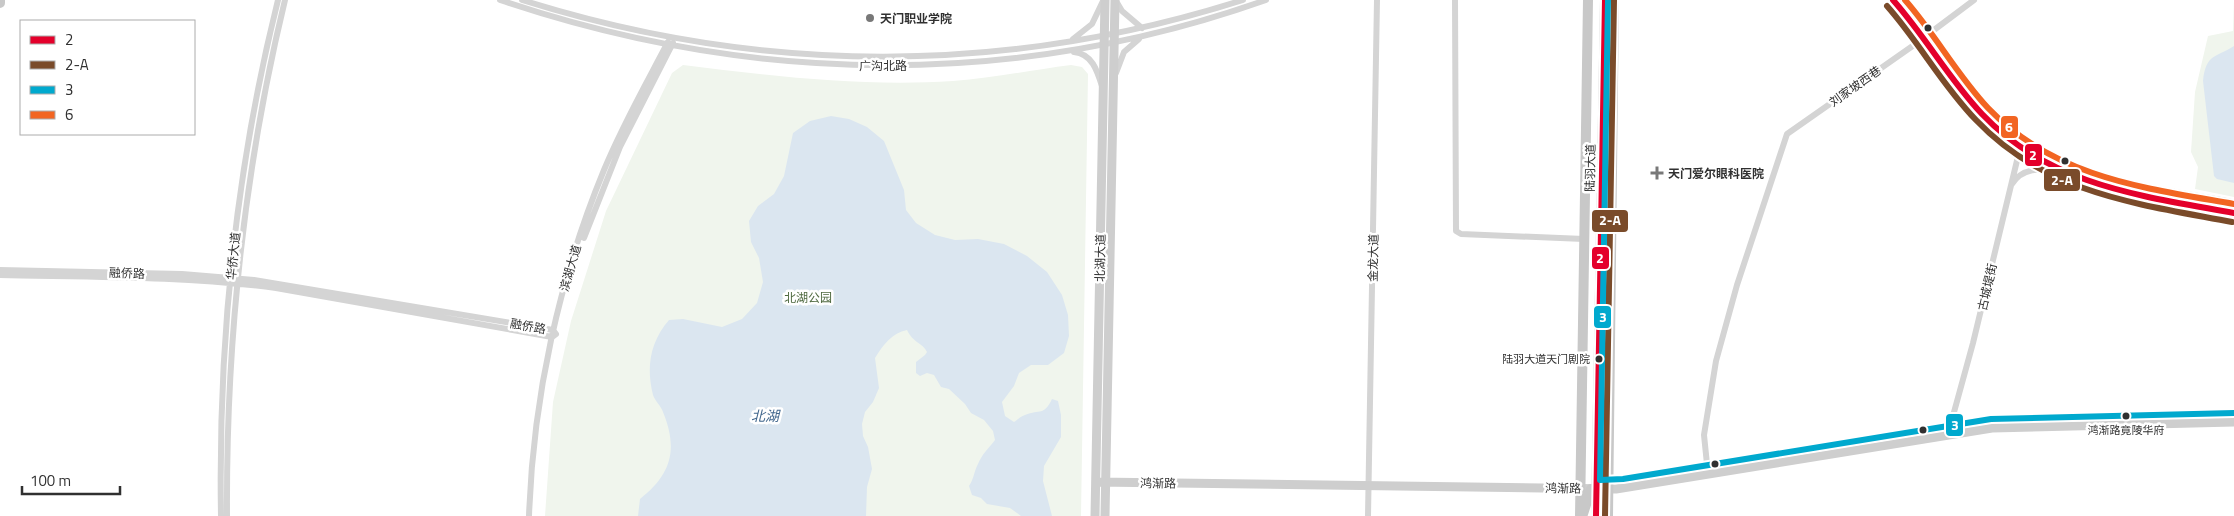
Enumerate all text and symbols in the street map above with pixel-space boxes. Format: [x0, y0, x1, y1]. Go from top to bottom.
place label: 天门职业学院 [880, 9, 952, 28]
marker: 天门职业学院 [864, 12, 876, 24]
legend [20, 20, 195, 135]
unlabelled marker [1923, 23, 1933, 33]
text: 2 [65, 28, 73, 51]
text: 2-A [65, 53, 89, 76]
street label: 广沟北路 [859, 56, 907, 75]
street label: 刘家坡西巷 [1825, 61, 1885, 111]
text: 3 [65, 78, 73, 101]
text: 6 [65, 103, 73, 126]
line badge: 6 [2000, 115, 2019, 139]
text: 6 [2005, 116, 2013, 137]
line badge: 2 [2024, 143, 2043, 167]
street label: 陆羽大道 [1580, 144, 1600, 192]
text: 2 [2029, 144, 2037, 165]
unlabelled marker [2060, 156, 2070, 166]
place label: 天门爱尔眼科医院 [1668, 164, 1764, 183]
marker: 天门爱尔眼科医院 [1650, 166, 1664, 180]
line badge: 2-A [2043, 168, 2081, 192]
text: 2-A [2051, 169, 2074, 190]
line badge: 2-A [1591, 209, 1629, 233]
text: 2-A [1599, 209, 1622, 230]
street label: 华侨大道 [221, 231, 245, 281]
street label: 北湖大道 [1090, 234, 1110, 282]
street label: 金龙大道 [1363, 234, 1383, 282]
street label: 滨湖大道 [554, 242, 586, 294]
line badge: 2 [1591, 246, 1610, 270]
text: 2 [1596, 247, 1604, 268]
street label: 古城堤街 [1972, 261, 2002, 313]
street label: 融侨路 [109, 263, 145, 283]
park label: 北湖公园 [784, 288, 832, 307]
line badge: 3 [1593, 305, 1612, 329]
text: 3 [1599, 306, 1607, 327]
street label: 融侨路 [509, 314, 547, 338]
place label: 陆羽大道天门剧院 [1502, 351, 1590, 367]
marker: 陆羽大道天门剧院 [1594, 354, 1604, 364]
water label: 北湖 [751, 405, 781, 426]
marker: 鸿渐路竟陵华府 [2121, 411, 2131, 421]
line badge: 3 [1945, 413, 1964, 437]
text: 3 [1951, 414, 1959, 435]
place label: 鸿渐路竟陵华府 [2088, 422, 2165, 438]
unlabelled marker [1918, 425, 1928, 435]
unlabelled marker [1710, 459, 1720, 469]
scale bar [22, 464, 120, 496]
text: 100 m [30, 469, 71, 492]
street label: 鸿渐路 [1140, 473, 1176, 493]
street label: 鸿渐路 [1545, 478, 1581, 498]

